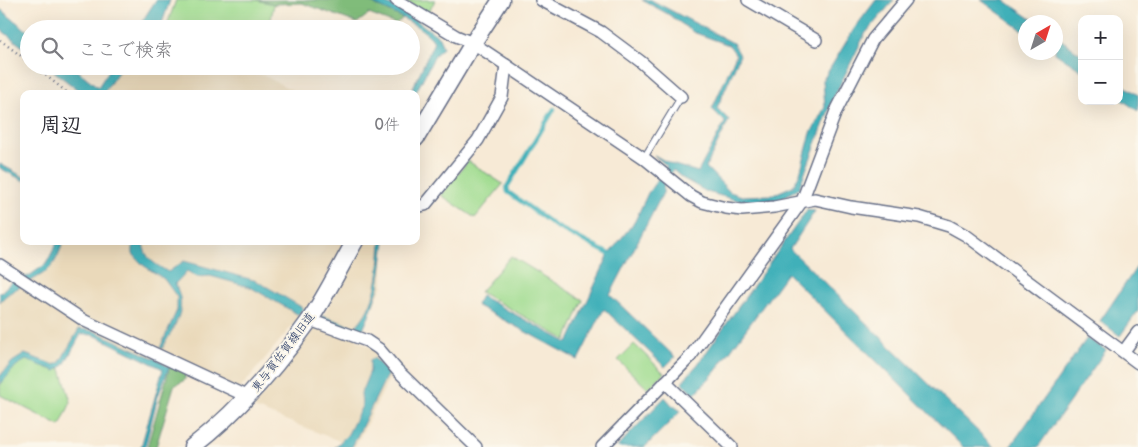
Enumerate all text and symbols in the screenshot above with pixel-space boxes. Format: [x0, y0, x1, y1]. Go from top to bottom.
north arrow [1018, 15, 1063, 60]
map controls [1078, 15, 1123, 105]
button: + [1078, 15, 1123, 60]
search box [20, 20, 420, 75]
icon: search [38, 34, 66, 62]
text: ここで検索 [78, 39, 173, 62]
button: − [1078, 60, 1123, 105]
text: 周辺 [40, 113, 82, 138]
text: 0件 [375, 116, 400, 135]
street label: 東与賀佐賀線旧道 [249, 309, 318, 395]

